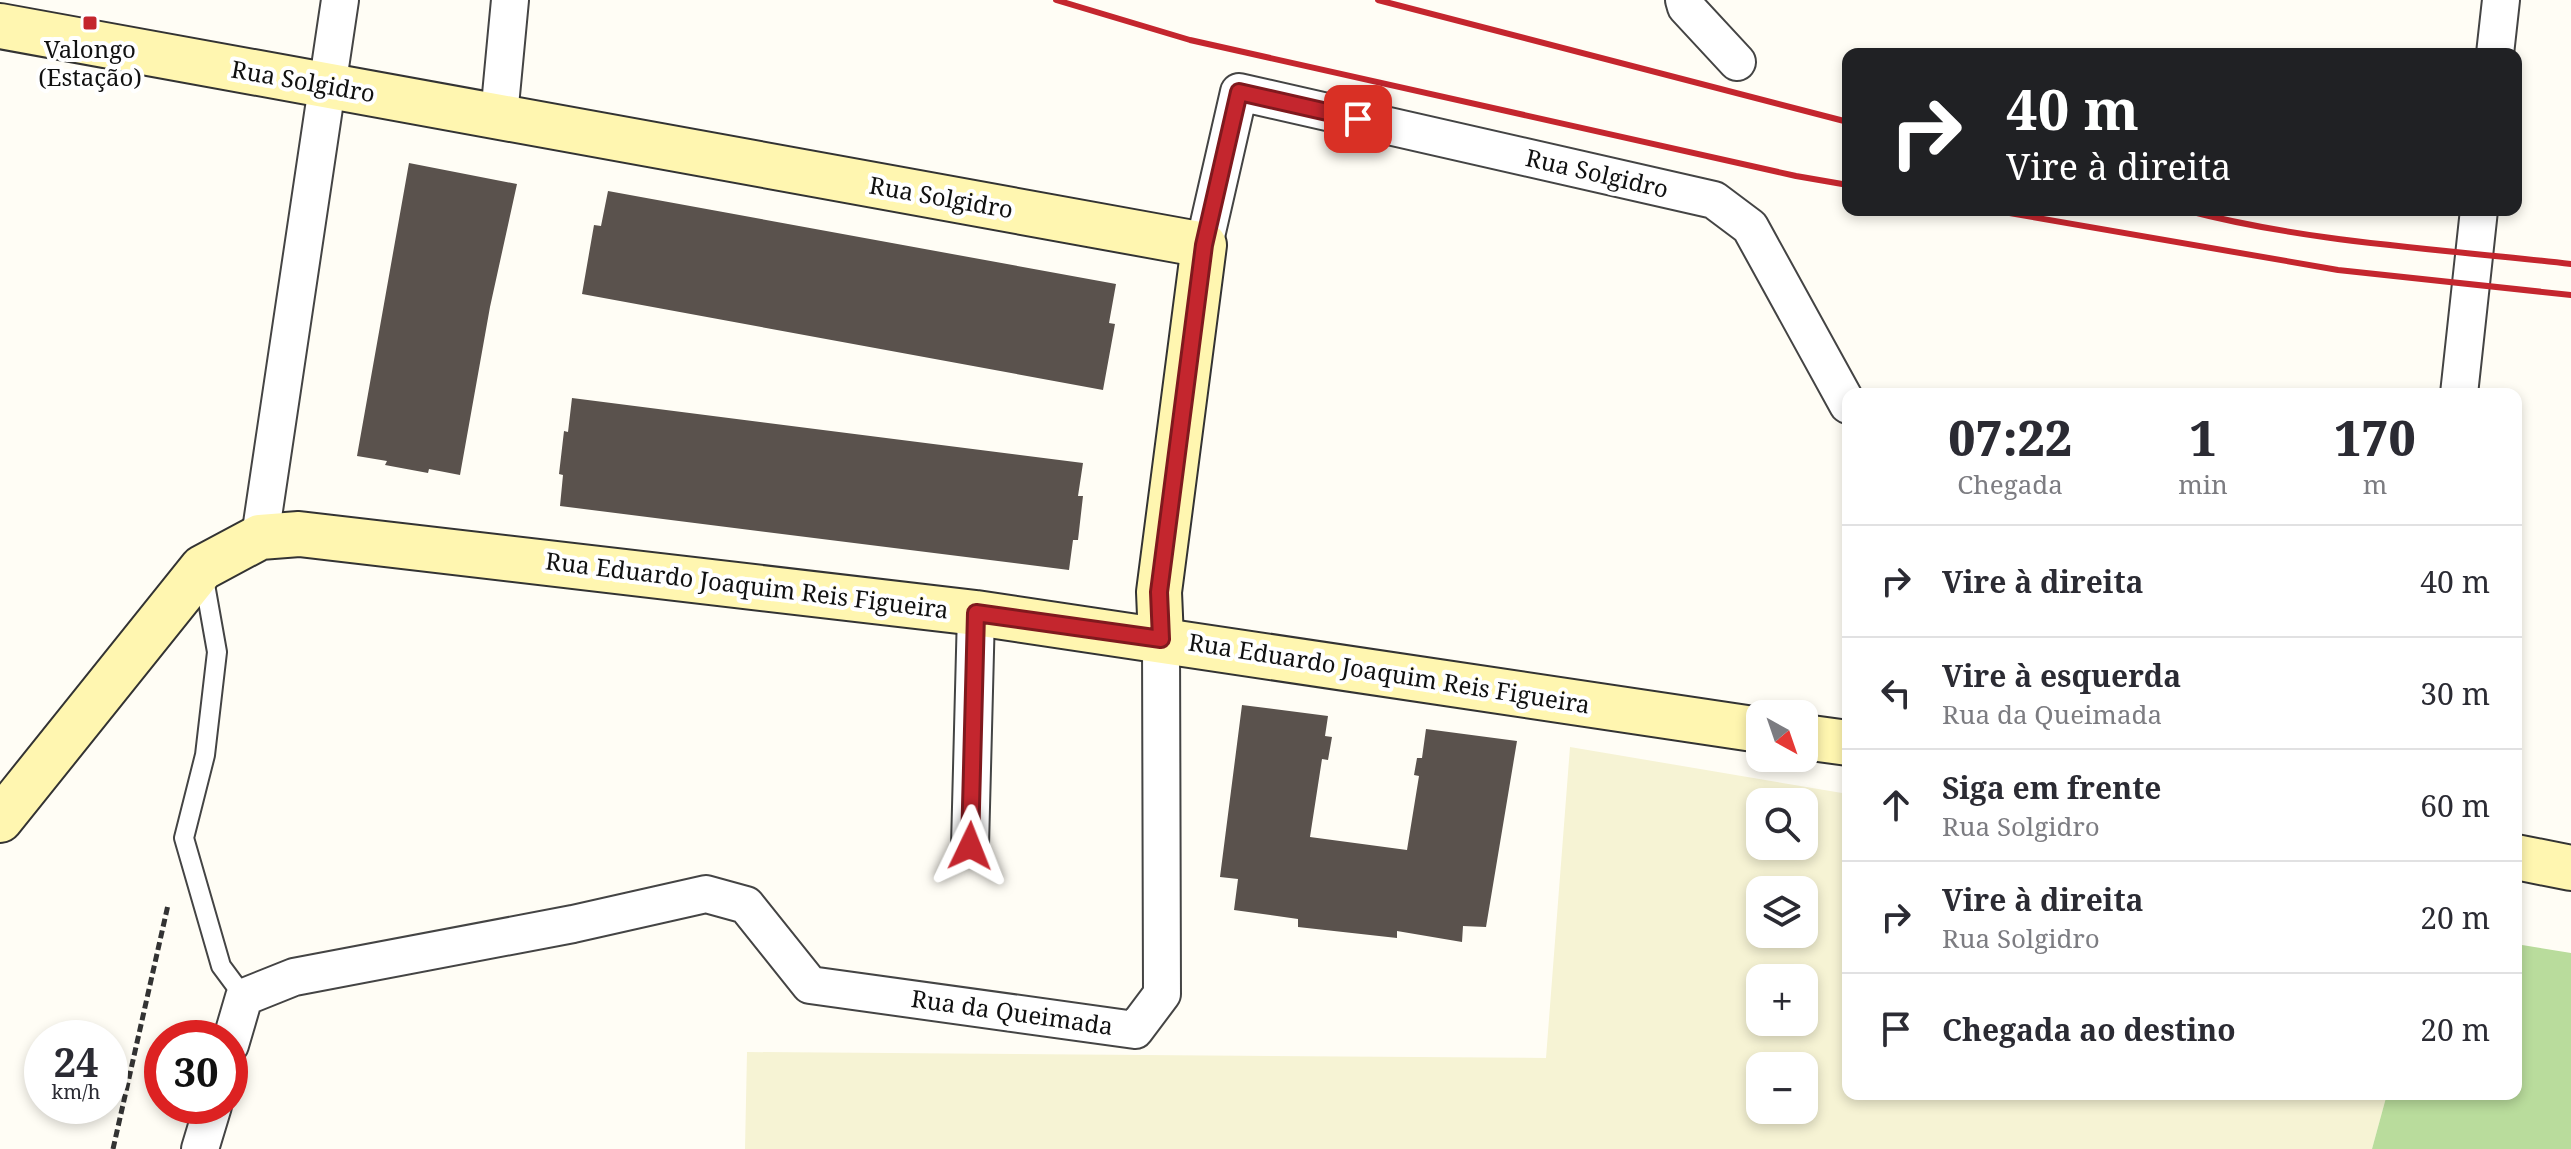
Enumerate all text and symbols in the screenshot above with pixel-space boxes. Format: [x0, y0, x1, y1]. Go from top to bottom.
marker: Valongo (Estação) [81, 14, 99, 32]
place label: Valongo (Estação) [38, 32, 142, 93]
street label: Rua Solgidro [229, 52, 378, 109]
text: 40 m [2006, 70, 2139, 146]
icon: right [1874, 80, 1978, 184]
pin [1324, 85, 1392, 153]
icon: arrive [1336, 97, 1380, 141]
street label: Rua Solgidro [1523, 140, 1672, 205]
text: Vire à direita [2006, 142, 2231, 191]
street label: Rua Solgidro [867, 168, 1016, 225]
text: 07:22 [1948, 405, 2072, 470]
text: 1 [2189, 405, 2217, 470]
text: 170 [2334, 405, 2416, 470]
text: Chegada [1957, 466, 2063, 502]
text: min [2178, 466, 2228, 502]
text: m [2363, 466, 2387, 502]
street label: Rua Eduardo Joaquim Reis Figueira [544, 543, 951, 626]
icon: right [1874, 559, 1918, 603]
text: Vire à direita [1942, 561, 2144, 602]
text: 40 m [2420, 561, 2490, 602]
street label: Rua Eduardo Joaquim Reis Figueira [1186, 624, 1592, 721]
text: Vire à esquerda [1942, 655, 2181, 696]
icon: left [1874, 671, 1918, 715]
text: 30 m [2420, 673, 2490, 714]
text: Rua da Queimada [1942, 696, 2162, 732]
north arrow [1746, 700, 1818, 772]
map controls [1746, 700, 1818, 1124]
text: Siga em frente [1942, 767, 2161, 808]
icon: ahead [1874, 783, 1918, 827]
text: 60 m [2420, 785, 2490, 826]
button: search [1746, 788, 1818, 860]
position arrow [928, 804, 1012, 888]
text: Rua Solgidro [1942, 808, 2100, 844]
button: layers [1746, 876, 1818, 948]
text: Vire à direita [1942, 879, 2144, 920]
icon: right [1874, 895, 1918, 939]
text: 20 m [2420, 897, 2490, 938]
text: Rua Solgidro [1942, 920, 2100, 956]
button: + [1746, 964, 1818, 1036]
street label: Rua da Queimada [909, 981, 1115, 1042]
icon: arrive [1874, 1007, 1918, 1051]
text: Chegada ao destino [1942, 1009, 2236, 1050]
text: 20 m [2420, 1009, 2490, 1050]
speed limit sign: 30 [144, 1020, 248, 1124]
text: 24 [53, 1034, 99, 1089]
button: − [1746, 1052, 1818, 1124]
text: km/h [51, 1078, 101, 1105]

